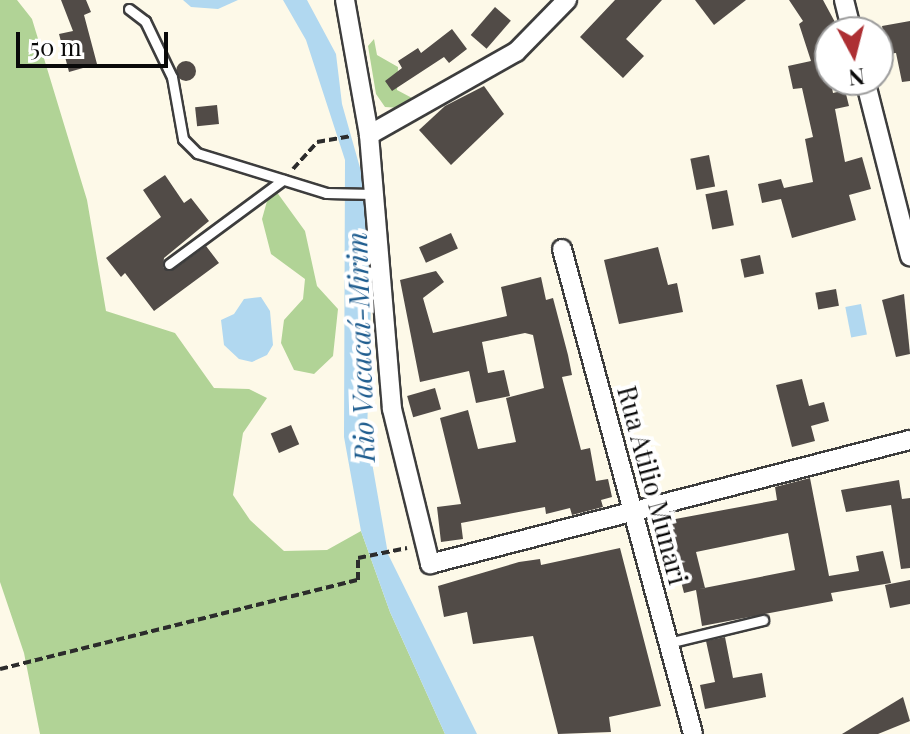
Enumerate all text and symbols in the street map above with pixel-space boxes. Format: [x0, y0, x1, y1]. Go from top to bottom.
scale bar [20, 16, 172, 66]
north arrow [814, 16, 894, 96]
text: 50 m [30, 30, 82, 62]
text: N [847, 62, 866, 94]
water label: Rio Vacacaí-Mirim [339, 231, 381, 463]
street label: Rua Atilio Munari [611, 382, 695, 588]

